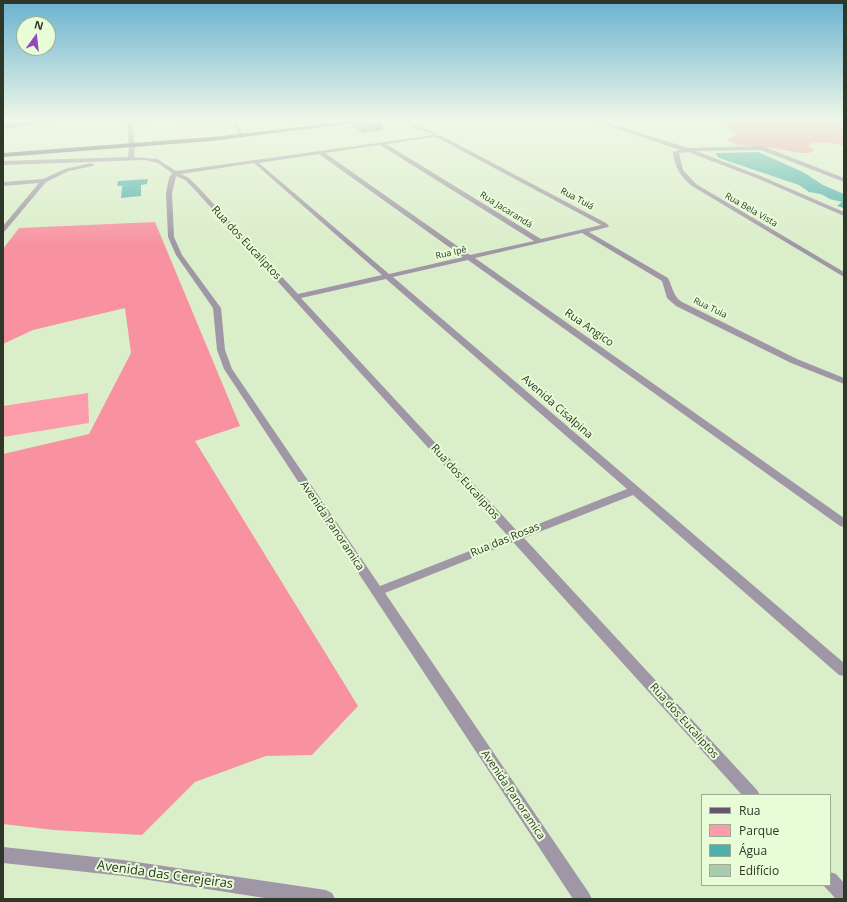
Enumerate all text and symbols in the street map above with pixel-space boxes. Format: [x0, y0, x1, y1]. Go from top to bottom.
north arrow [16, 16, 56, 56]
text: N [33, 16, 45, 33]
street label: Rua Tuiá [559, 186, 595, 212]
street label: Rua Jacarandá [478, 190, 534, 230]
street label: Rua Bela Vista [723, 191, 779, 229]
street label: Rua dos Eucaliptos [208, 203, 284, 283]
street label: Rua Ipê [434, 244, 468, 262]
street label: Rua Tuia [691, 295, 729, 321]
street label: Rua Angico [562, 306, 616, 350]
street label: Avenida Cisalpina [519, 372, 595, 442]
street label: Rua dos Eucaliptos [428, 442, 502, 522]
street label: Avenida Panoramica [297, 479, 367, 573]
street label: Rua das Rosas [468, 520, 542, 560]
street label: Rua dos Eucaliptos [647, 681, 721, 761]
street label: Avenida Panoramica [478, 748, 548, 842]
legend [701, 794, 831, 886]
text: Rua [739, 802, 760, 819]
text: Parque [739, 822, 779, 839]
text: Água [739, 842, 767, 859]
street label: Avenida das Cerejeiras [96, 858, 234, 892]
text: Edifício [739, 862, 779, 879]

